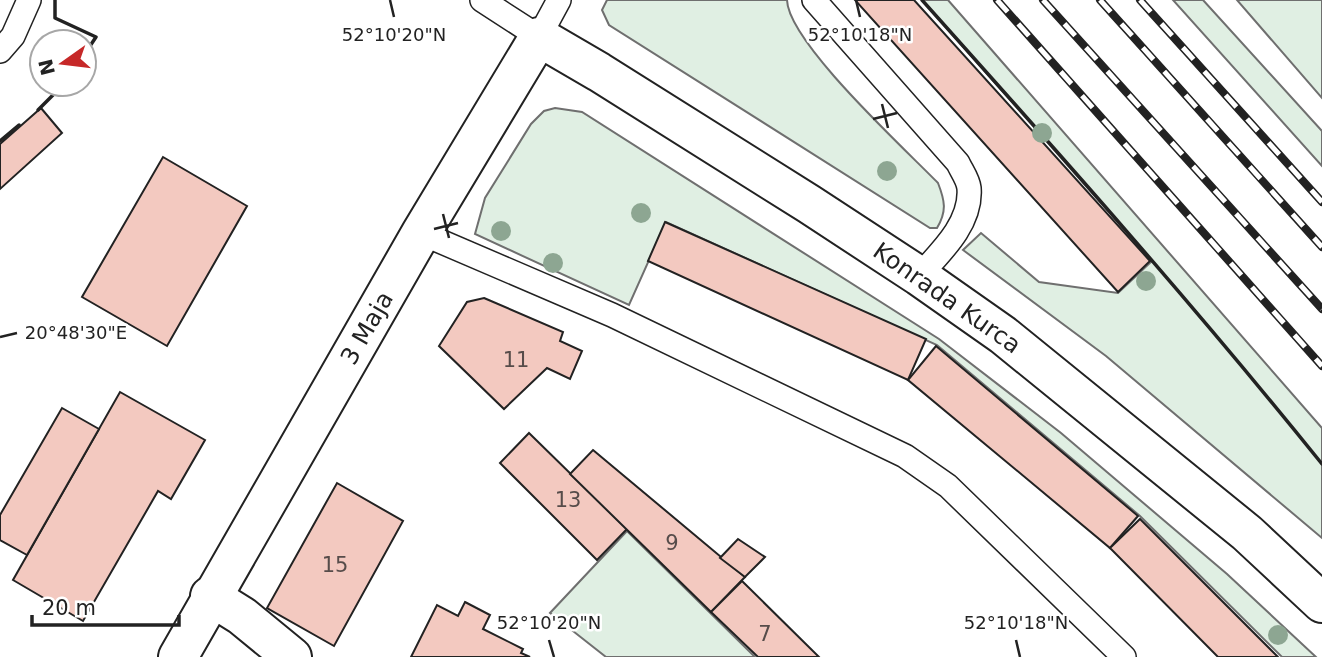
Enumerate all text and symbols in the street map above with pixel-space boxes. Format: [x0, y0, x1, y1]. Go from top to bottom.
text: 52°10'20"N [342, 24, 446, 45]
text: 52°10'18"N [808, 24, 912, 45]
north arrow [28, 28, 98, 98]
text: N [34, 57, 59, 77]
street label: Konrada Kurca [868, 237, 1026, 359]
street label: 3 Maja [335, 286, 399, 370]
text: 20°48'30"E [25, 322, 127, 343]
house number: 11 [503, 348, 529, 372]
house number: 13 [555, 488, 581, 512]
house number: 9 [665, 531, 679, 555]
house number: 15 [322, 553, 348, 577]
scale bar [32, 584, 178, 628]
text: 20 m [42, 596, 96, 620]
text: 52°10'20"N [497, 612, 601, 633]
text: 52°10'18"N [964, 612, 1068, 633]
house number: 7 [758, 622, 772, 646]

